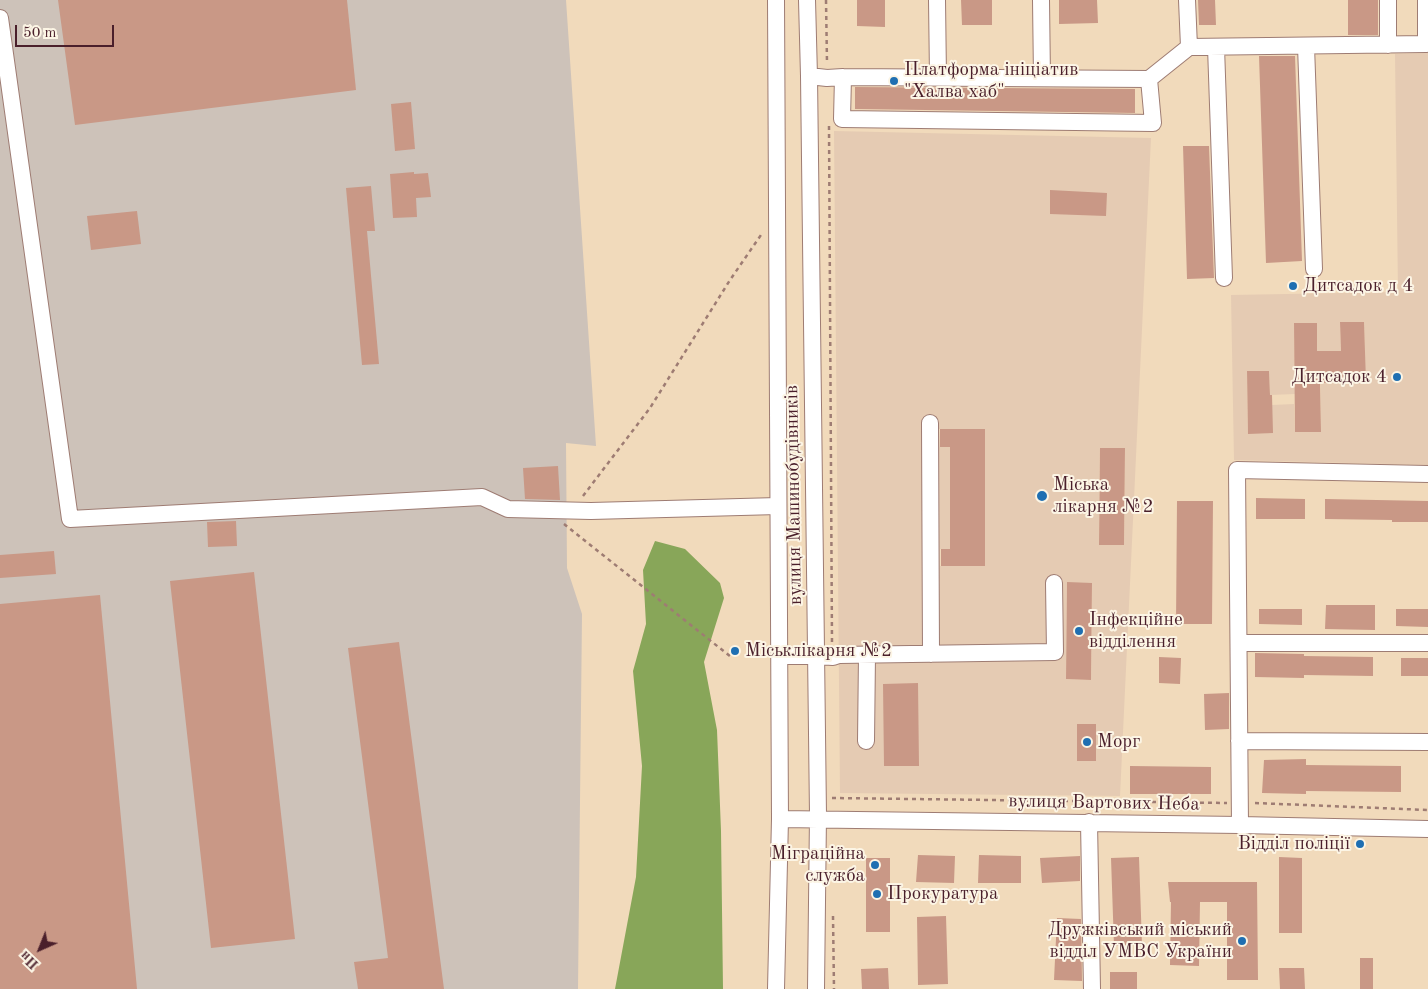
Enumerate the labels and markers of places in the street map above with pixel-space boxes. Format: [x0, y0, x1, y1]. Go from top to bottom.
place label: Платформа ініціатив "Халва хаб" [904, 59, 1078, 103]
marker: Платформа ініціатив "Халва хаб" [888, 75, 900, 87]
place label: Дитсадок д 4 [1303, 275, 1413, 297]
marker: Дитсадок д 4 [1287, 280, 1299, 292]
place label: Дитсадок 4 [1291, 366, 1387, 388]
marker: Дитсадок 4 [1391, 371, 1403, 383]
place label: Міська лікарня №2 [1053, 474, 1153, 518]
marker: Міська лікарня №2 [1035, 489, 1049, 503]
place label: Інфекційне відділення [1089, 609, 1183, 653]
marker: Інфекційне відділення [1073, 625, 1085, 637]
place label: Міськлікарня №2 [745, 640, 892, 662]
marker: Міськлікарня №2 [729, 645, 741, 657]
place label: Морг [1097, 731, 1140, 753]
marker: Морг [1081, 736, 1093, 748]
place label: Відділ поліції [1238, 833, 1350, 855]
marker: Відділ поліції [1354, 838, 1366, 850]
place label: Міграційна служба [771, 843, 865, 887]
marker: Міграційна служба [869, 859, 881, 871]
place label: Прокуратура [887, 883, 998, 905]
marker: Прокуратура [871, 888, 883, 900]
place label: Дружківський міський відділ УМВС України [1048, 919, 1232, 963]
marker: Дружківський міський відділ УМВС України [1236, 935, 1248, 947]

